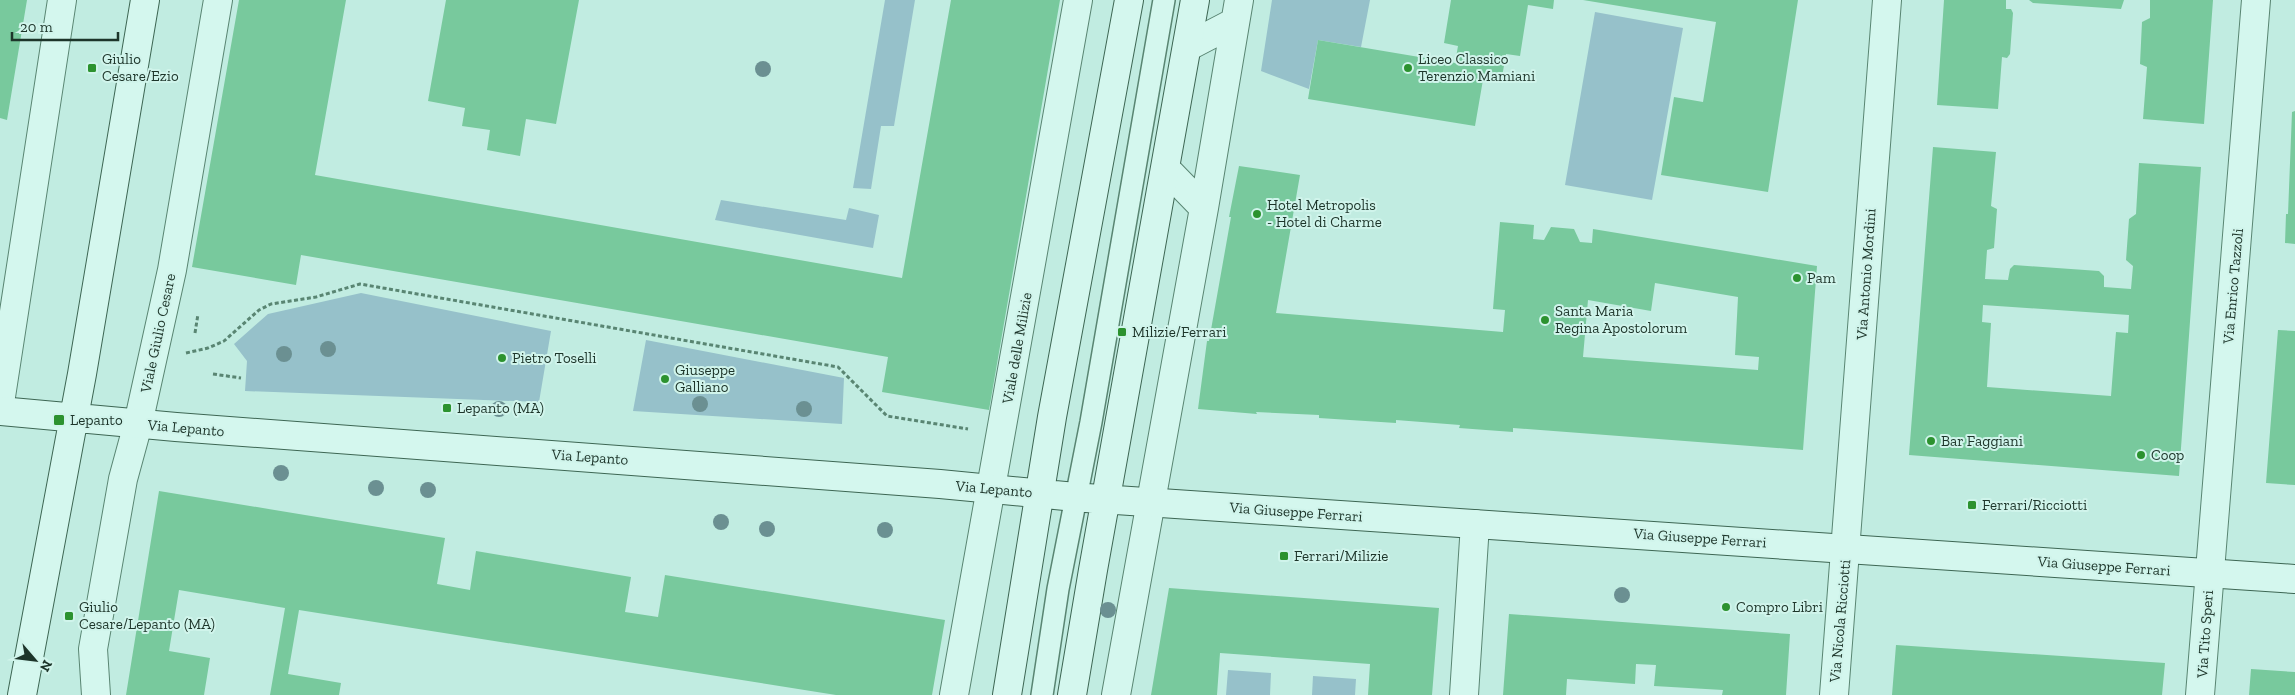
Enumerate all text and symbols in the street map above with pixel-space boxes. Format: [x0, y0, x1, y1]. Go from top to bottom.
scale bar [12, 10, 119, 42]
text: 20 m [20, 18, 53, 36]
place label: Giulio Cesare/Ezio [102, 50, 179, 85]
place label: Liceo Classico Terenzio Mamiani [1418, 50, 1535, 85]
marker: Giulio Cesare/Ezio [86, 62, 98, 74]
marker: Liceo Classico Terenzio Mamiani [1402, 62, 1414, 74]
place label: Hotel Metropolis - Hotel di Charme [1267, 196, 1382, 231]
marker: Hotel Metropolis - Hotel di Charme [1251, 208, 1263, 220]
street label: Via Antonio Mordini [1852, 208, 1880, 341]
street label: Via Enrico Tazzoli [2219, 227, 2247, 345]
place label: Pam [1807, 269, 1836, 287]
street label: Viale Giulio Cesare [136, 272, 179, 395]
marker: Pam [1791, 272, 1803, 284]
street label: Viale delle Milizie [998, 291, 1036, 406]
place label: Santa Maria Regina Apostolorum [1555, 302, 1687, 337]
marker: Santa Maria Regina Apostolorum [1539, 314, 1551, 326]
place label: Milizie/Ferrari [1132, 323, 1226, 341]
marker: Milizie/Ferrari [1116, 326, 1128, 338]
place label: Pietro Toselli [512, 349, 596, 367]
marker: Pietro Toselli [496, 352, 508, 364]
place label: Giuseppe Galliano [675, 361, 735, 396]
marker: Giuseppe Galliano [659, 373, 671, 385]
place label: Lepanto (MA) [457, 399, 544, 417]
marker: Lepanto (MA) [441, 402, 453, 414]
place label: Lepanto [70, 411, 123, 429]
marker: Lepanto [52, 413, 66, 427]
street label: Via Lepanto [146, 416, 225, 440]
place label: Bar Faggiani [1941, 432, 2023, 450]
marker: Bar Faggiani [1925, 435, 1937, 447]
street label: Via Lepanto [550, 445, 629, 469]
place label: Coop [2151, 446, 2184, 464]
marker: Coop [2135, 449, 2147, 461]
street label: Via Lepanto [954, 477, 1033, 501]
place label: Ferrari/Ricciotti [1982, 496, 2087, 514]
street label: Via Giuseppe Ferrari [1228, 498, 1363, 526]
marker: Ferrari/Ricciotti [1966, 499, 1978, 511]
street label: Via Giuseppe Ferrari [1632, 524, 1767, 552]
place label: Ferrari/Milizie [1294, 547, 1388, 565]
marker: Ferrari/Milizie [1278, 550, 1290, 562]
street label: Via Giuseppe Ferrari [2036, 552, 2171, 580]
street label: Via Nicola Ricciotti [1826, 559, 1854, 684]
street label: Via Tito Speri [2193, 589, 2217, 680]
place label: Giulio Cesare/Lepanto (MA) [79, 598, 215, 633]
place label: Compro Libri [1736, 598, 1823, 616]
marker: Compro Libri [1720, 601, 1732, 613]
marker: Giulio Cesare/Lepanto (MA) [63, 610, 75, 622]
north arrow [10, 635, 60, 685]
text: N [36, 657, 56, 675]

